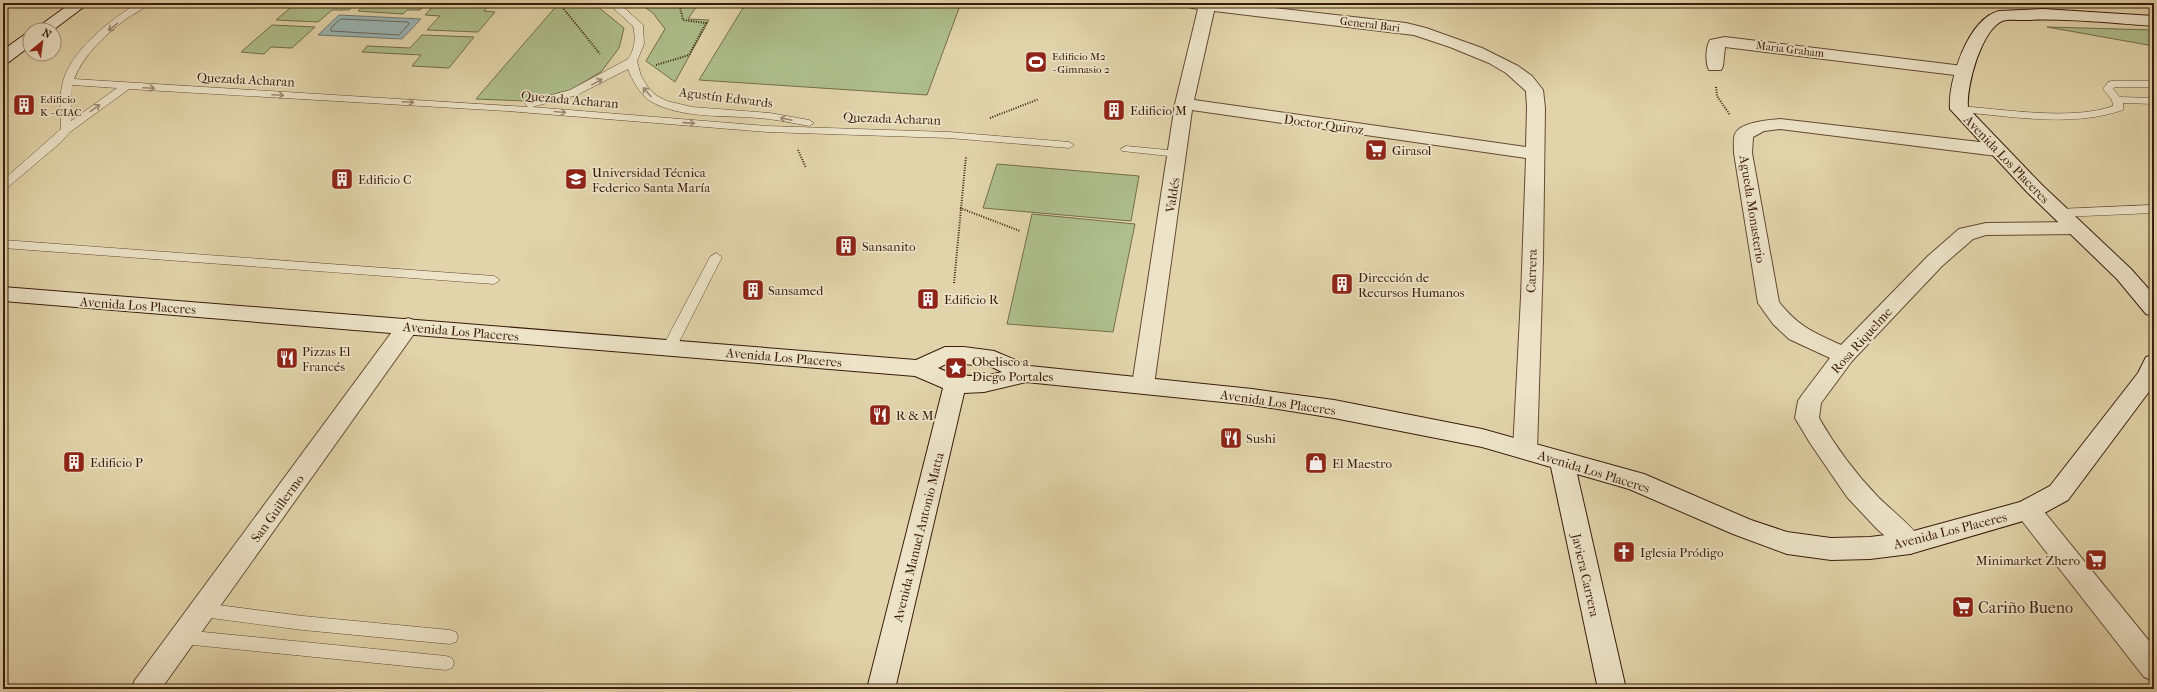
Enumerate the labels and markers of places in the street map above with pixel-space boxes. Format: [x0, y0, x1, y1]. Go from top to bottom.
sports icon: Edificio M2 - Gimnasio 2 [1023, 49, 1049, 75]
place label: Edificio M2 - Gimnasio 2 [1052, 50, 1110, 76]
building icon: Edificio K - CIAC [11, 92, 37, 118]
place label: Edificio K - CIAC [40, 93, 82, 119]
building icon: Edificio M [1101, 97, 1127, 123]
place label: Edificio M [1130, 103, 1187, 118]
supermarket icon: Girasol [1363, 137, 1389, 163]
place label: Girasol [1392, 143, 1432, 158]
place label: Universidad Técnica Federico Santa María [592, 165, 711, 195]
building icon: Edificio C [329, 166, 355, 192]
school or university icon: Universidad Técnica Federico Santa María [563, 166, 589, 192]
place label: Edificio C [358, 172, 412, 187]
building icon: Sansanito [833, 233, 859, 259]
place label: Sansanito [862, 239, 916, 254]
place label: Dirección de Recursos Humanos [1358, 270, 1465, 300]
building icon: Dirección de Recursos Humanos [1329, 271, 1355, 297]
building icon: Sansamed [740, 277, 766, 303]
place label: Sansamed [768, 283, 824, 298]
building icon: Edificio R [915, 286, 941, 312]
place label: Edificio R [944, 292, 999, 307]
place label: Pizzas El Francés [302, 344, 351, 374]
restaurant icon: Pizzas El Francés [274, 345, 300, 371]
place label: Obelisco a Diego Portales [972, 354, 1054, 384]
place icon: Obelisco a Diego Portales [943, 355, 969, 381]
restaurant icon: R & M [867, 402, 893, 428]
place label: R & M [896, 408, 934, 423]
restaurant icon: Sushi [1218, 425, 1244, 451]
place label: Sushi [1246, 431, 1276, 446]
building icon: Edificio P [61, 449, 87, 475]
shop icon: El Maestro [1303, 450, 1329, 476]
place label: Edificio P [90, 455, 143, 470]
place label: El Maestro [1332, 456, 1393, 471]
church icon: Iglesia Pródigo [1611, 539, 1637, 565]
place label: Iglesia Pródigo [1640, 545, 1724, 560]
supermarket icon: Minimarket Zhero [2083, 547, 2109, 573]
place label: Minimarket Zhero [1976, 553, 2080, 568]
supermarket icon: Cariño Bueno [1950, 594, 1976, 620]
place label: Cariño Bueno [1978, 598, 2073, 617]

